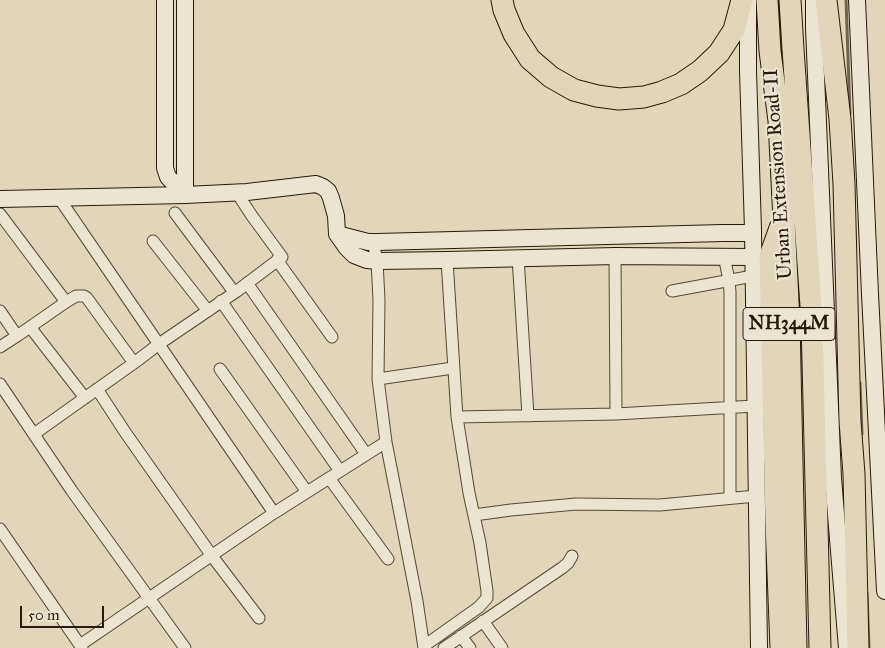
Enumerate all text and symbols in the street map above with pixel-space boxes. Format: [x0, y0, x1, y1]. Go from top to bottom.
street label: Urban Extension Road-II [760, 68, 798, 280]
road number: NH344M [743, 308, 835, 340]
scale bar [22, 596, 106, 628]
text: 50 m [28, 606, 60, 624]

